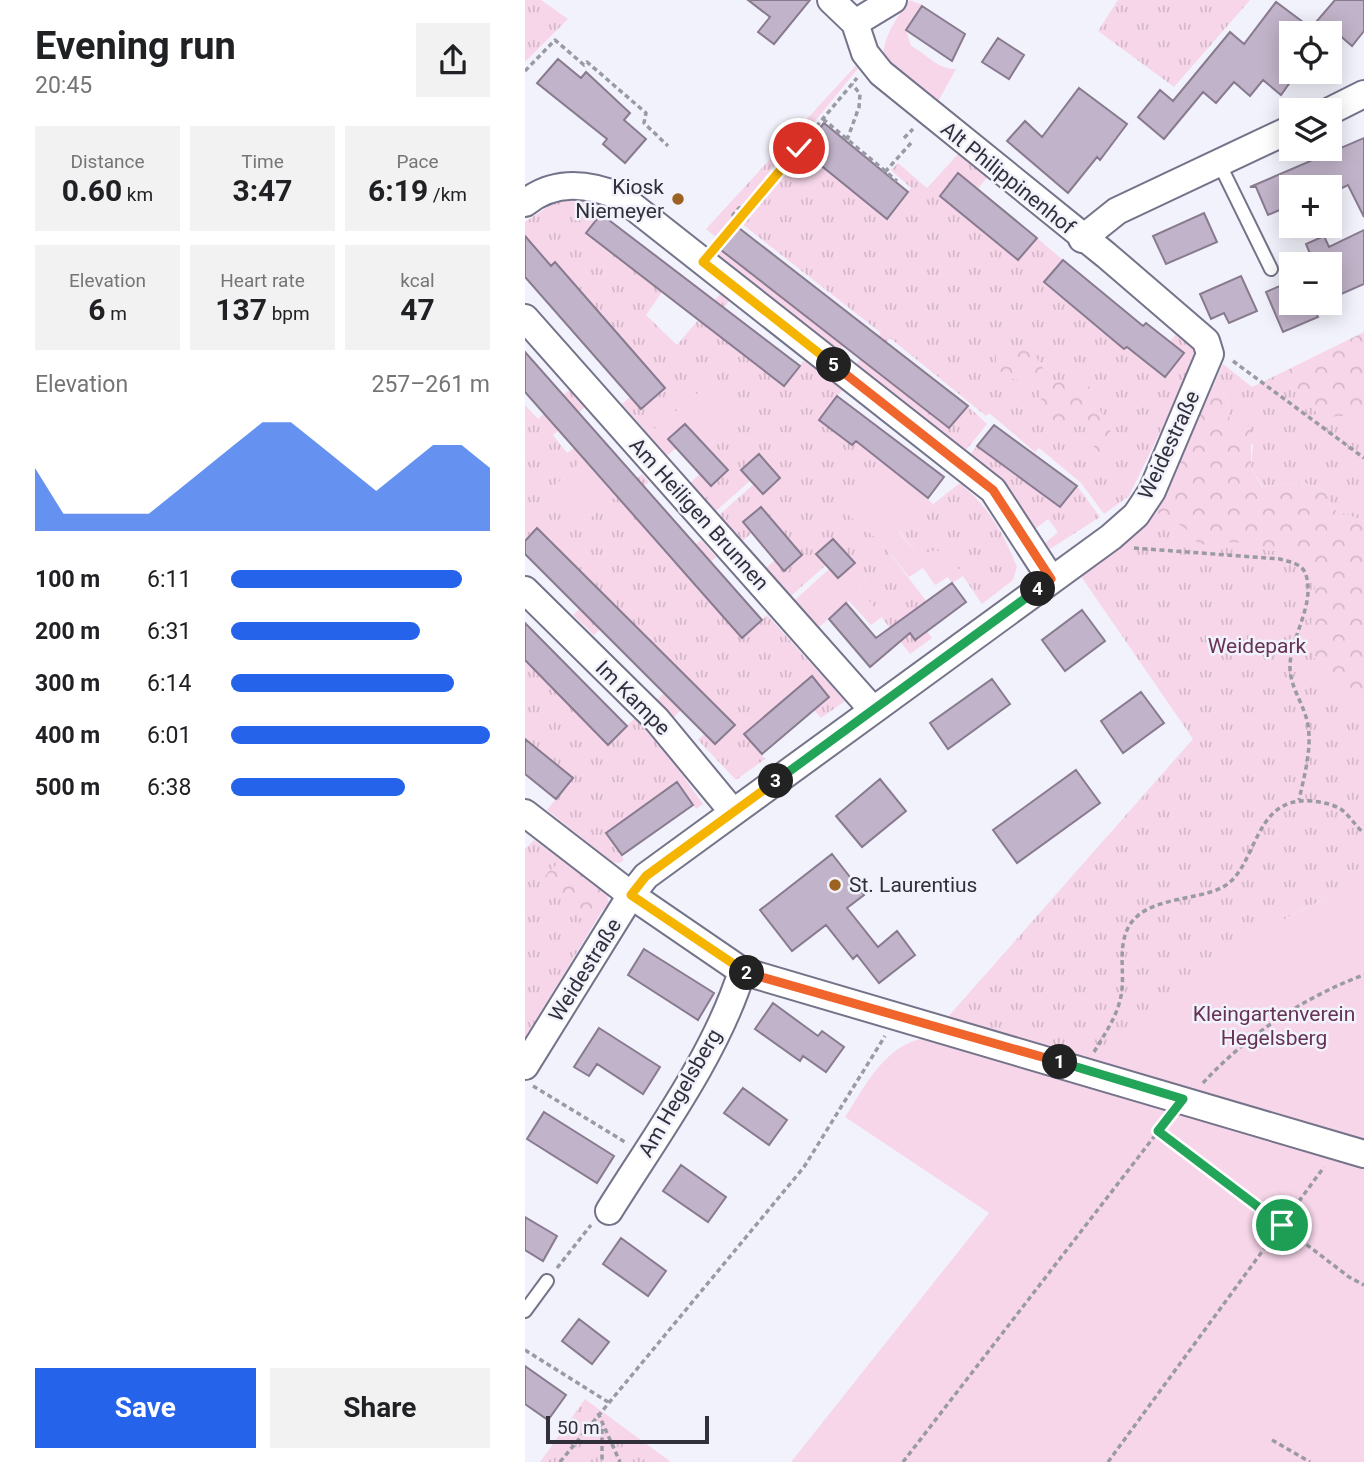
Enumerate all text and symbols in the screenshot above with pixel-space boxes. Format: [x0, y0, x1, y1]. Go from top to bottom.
map controls [1279, 21, 1342, 315]
button: locate [1279, 21, 1342, 84]
button: share [416, 23, 490, 97]
text: Evening run [35, 24, 236, 68]
text: 20:45 [35, 72, 92, 99]
button: layers [1279, 98, 1342, 161]
street label: Alt Philippinenhof [936, 117, 1080, 240]
pin [769, 118, 829, 178]
icon: check [780, 129, 818, 167]
text: Distance [71, 150, 144, 173]
text: Time [241, 150, 284, 173]
text: Pace [396, 150, 439, 173]
text: 0.60 [62, 173, 122, 208]
text: 3:47 [232, 173, 293, 208]
text: 6:19 [368, 173, 428, 208]
place label: Kiosk Niemeyer [575, 175, 664, 223]
button: + [1279, 175, 1342, 238]
text: km [122, 183, 153, 206]
text: /km [428, 183, 467, 206]
marker: Kiosk Niemeyer [670, 191, 686, 207]
button: − [1279, 252, 1342, 315]
text: Elevation [69, 269, 146, 292]
text: Heart rate [220, 269, 305, 292]
text: kcal [400, 269, 435, 292]
text: 6 [88, 292, 105, 327]
text: 137 [215, 292, 267, 327]
text: 47 [400, 292, 435, 327]
text: m [105, 302, 127, 325]
text: bpm [267, 302, 310, 325]
pin: 5 [817, 348, 851, 382]
text: 5 [828, 353, 839, 376]
text: Elevation [35, 371, 128, 398]
text: 257–261 m [371, 371, 490, 398]
street label: Weidestraße [1133, 387, 1205, 503]
street label: Am Heiligen Brunnen [624, 433, 774, 595]
text: 100 m [35, 566, 100, 593]
text: 6:11 [147, 566, 191, 593]
pin: 4 [1021, 572, 1055, 606]
text: 4 [1032, 577, 1043, 600]
text: 200 m [35, 618, 100, 645]
text: 6:31 [147, 618, 191, 645]
park label: Weidepark [1208, 634, 1307, 658]
street label: Im Kampe [591, 656, 675, 740]
text: 300 m [35, 670, 100, 697]
text: 6:14 [147, 670, 191, 697]
text: 400 m [35, 722, 100, 749]
text: 6:01 [147, 722, 191, 749]
pin: 3 [758, 764, 793, 798]
text: 3 [770, 769, 781, 792]
text: 500 m [35, 774, 100, 801]
text: 6:38 [147, 774, 191, 801]
place label: St. Laurentius [849, 873, 977, 897]
marker: St. Laurentius [827, 877, 843, 893]
street label: Weidestraße [544, 914, 626, 1026]
pin: 2 [729, 956, 765, 990]
text: 2 [741, 961, 752, 984]
park label: Kleingartenverein Hegelsberg [1193, 1002, 1355, 1050]
street label: Am Hegelsberg [634, 1025, 726, 1161]
pin: 1 [1043, 1044, 1077, 1080]
text: 1 [1054, 1050, 1065, 1073]
pin [1252, 1195, 1312, 1255]
icon: arrive [1263, 1206, 1301, 1244]
button: Save [35, 1368, 256, 1448]
button: Share [270, 1368, 490, 1448]
scale bar [546, 1413, 709, 1445]
text: 50 m [557, 1416, 600, 1439]

